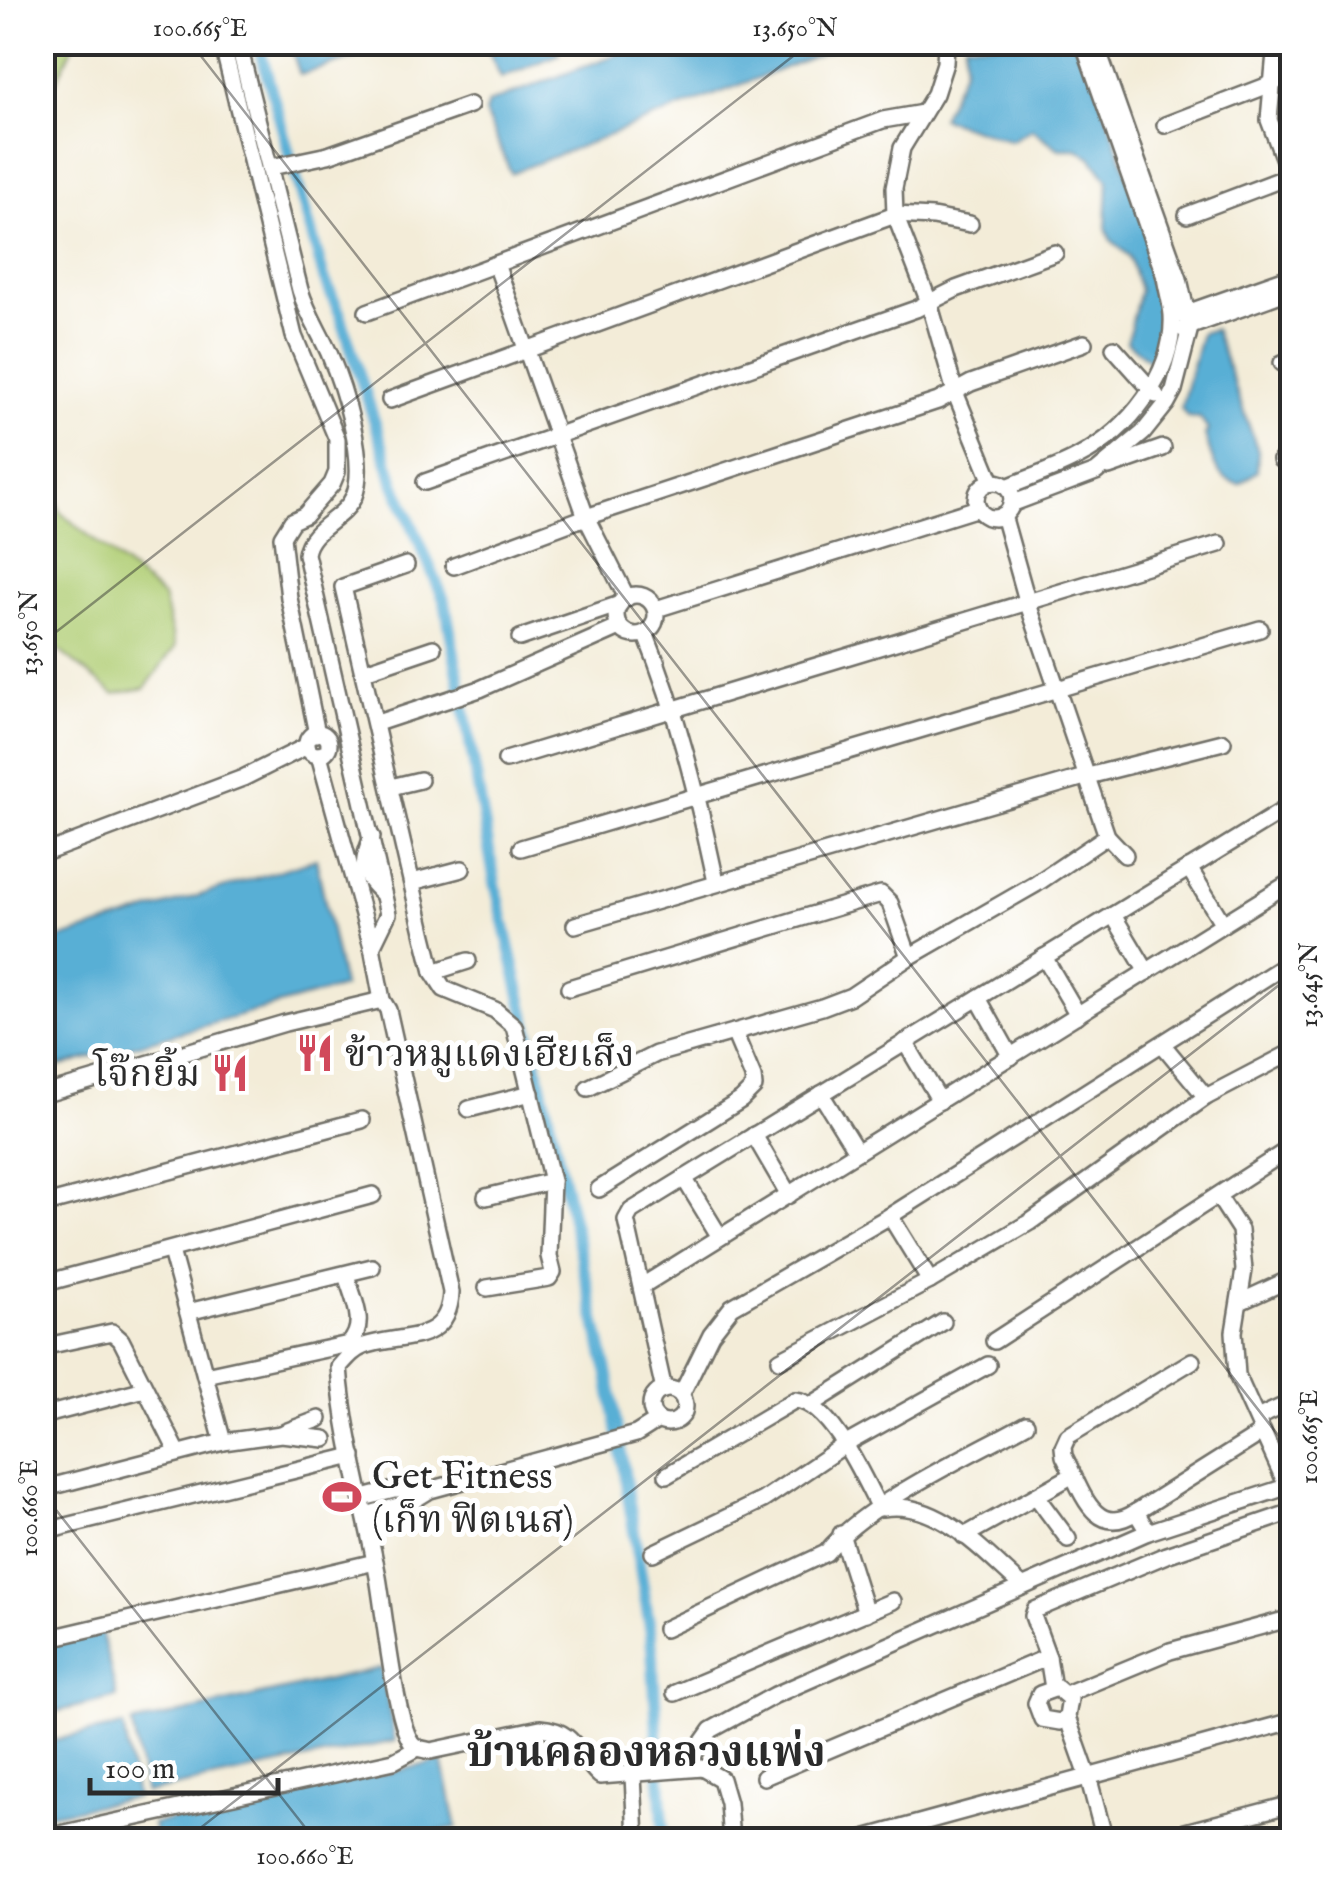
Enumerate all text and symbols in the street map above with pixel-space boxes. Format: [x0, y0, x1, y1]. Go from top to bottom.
text: 100.665°E [153, 13, 247, 45]
text: 13.650°N [752, 13, 838, 45]
text: 13.650°N [14, 590, 46, 676]
text: 13.645°N [1294, 942, 1326, 1028]
restaurant icon: ข้าวหมูแดงเฮียเส็ง [294, 1032, 336, 1074]
place label: ข้าวหมูแดงเฮียเส็ง [345, 1032, 635, 1080]
place label: โจ๊กยิ้ม [92, 1046, 200, 1100]
restaurant icon: โจ๊กยิ้ม [209, 1052, 251, 1094]
text: 100.665°E [1294, 1390, 1326, 1484]
place label: Get Fitness (เก็ท ฟิตเนส) [372, 1454, 574, 1546]
text: 100.660°E [14, 1459, 46, 1557]
sports icon: Get Fitness (เก็ท ฟิตเนส) [321, 1476, 363, 1518]
district label: บ้านคลองหลวงแพ่ง [466, 1728, 826, 1781]
scale bar [90, 1733, 278, 1795]
text: 100 m [105, 1751, 175, 1789]
text: 100.660°E [256, 1841, 354, 1873]

